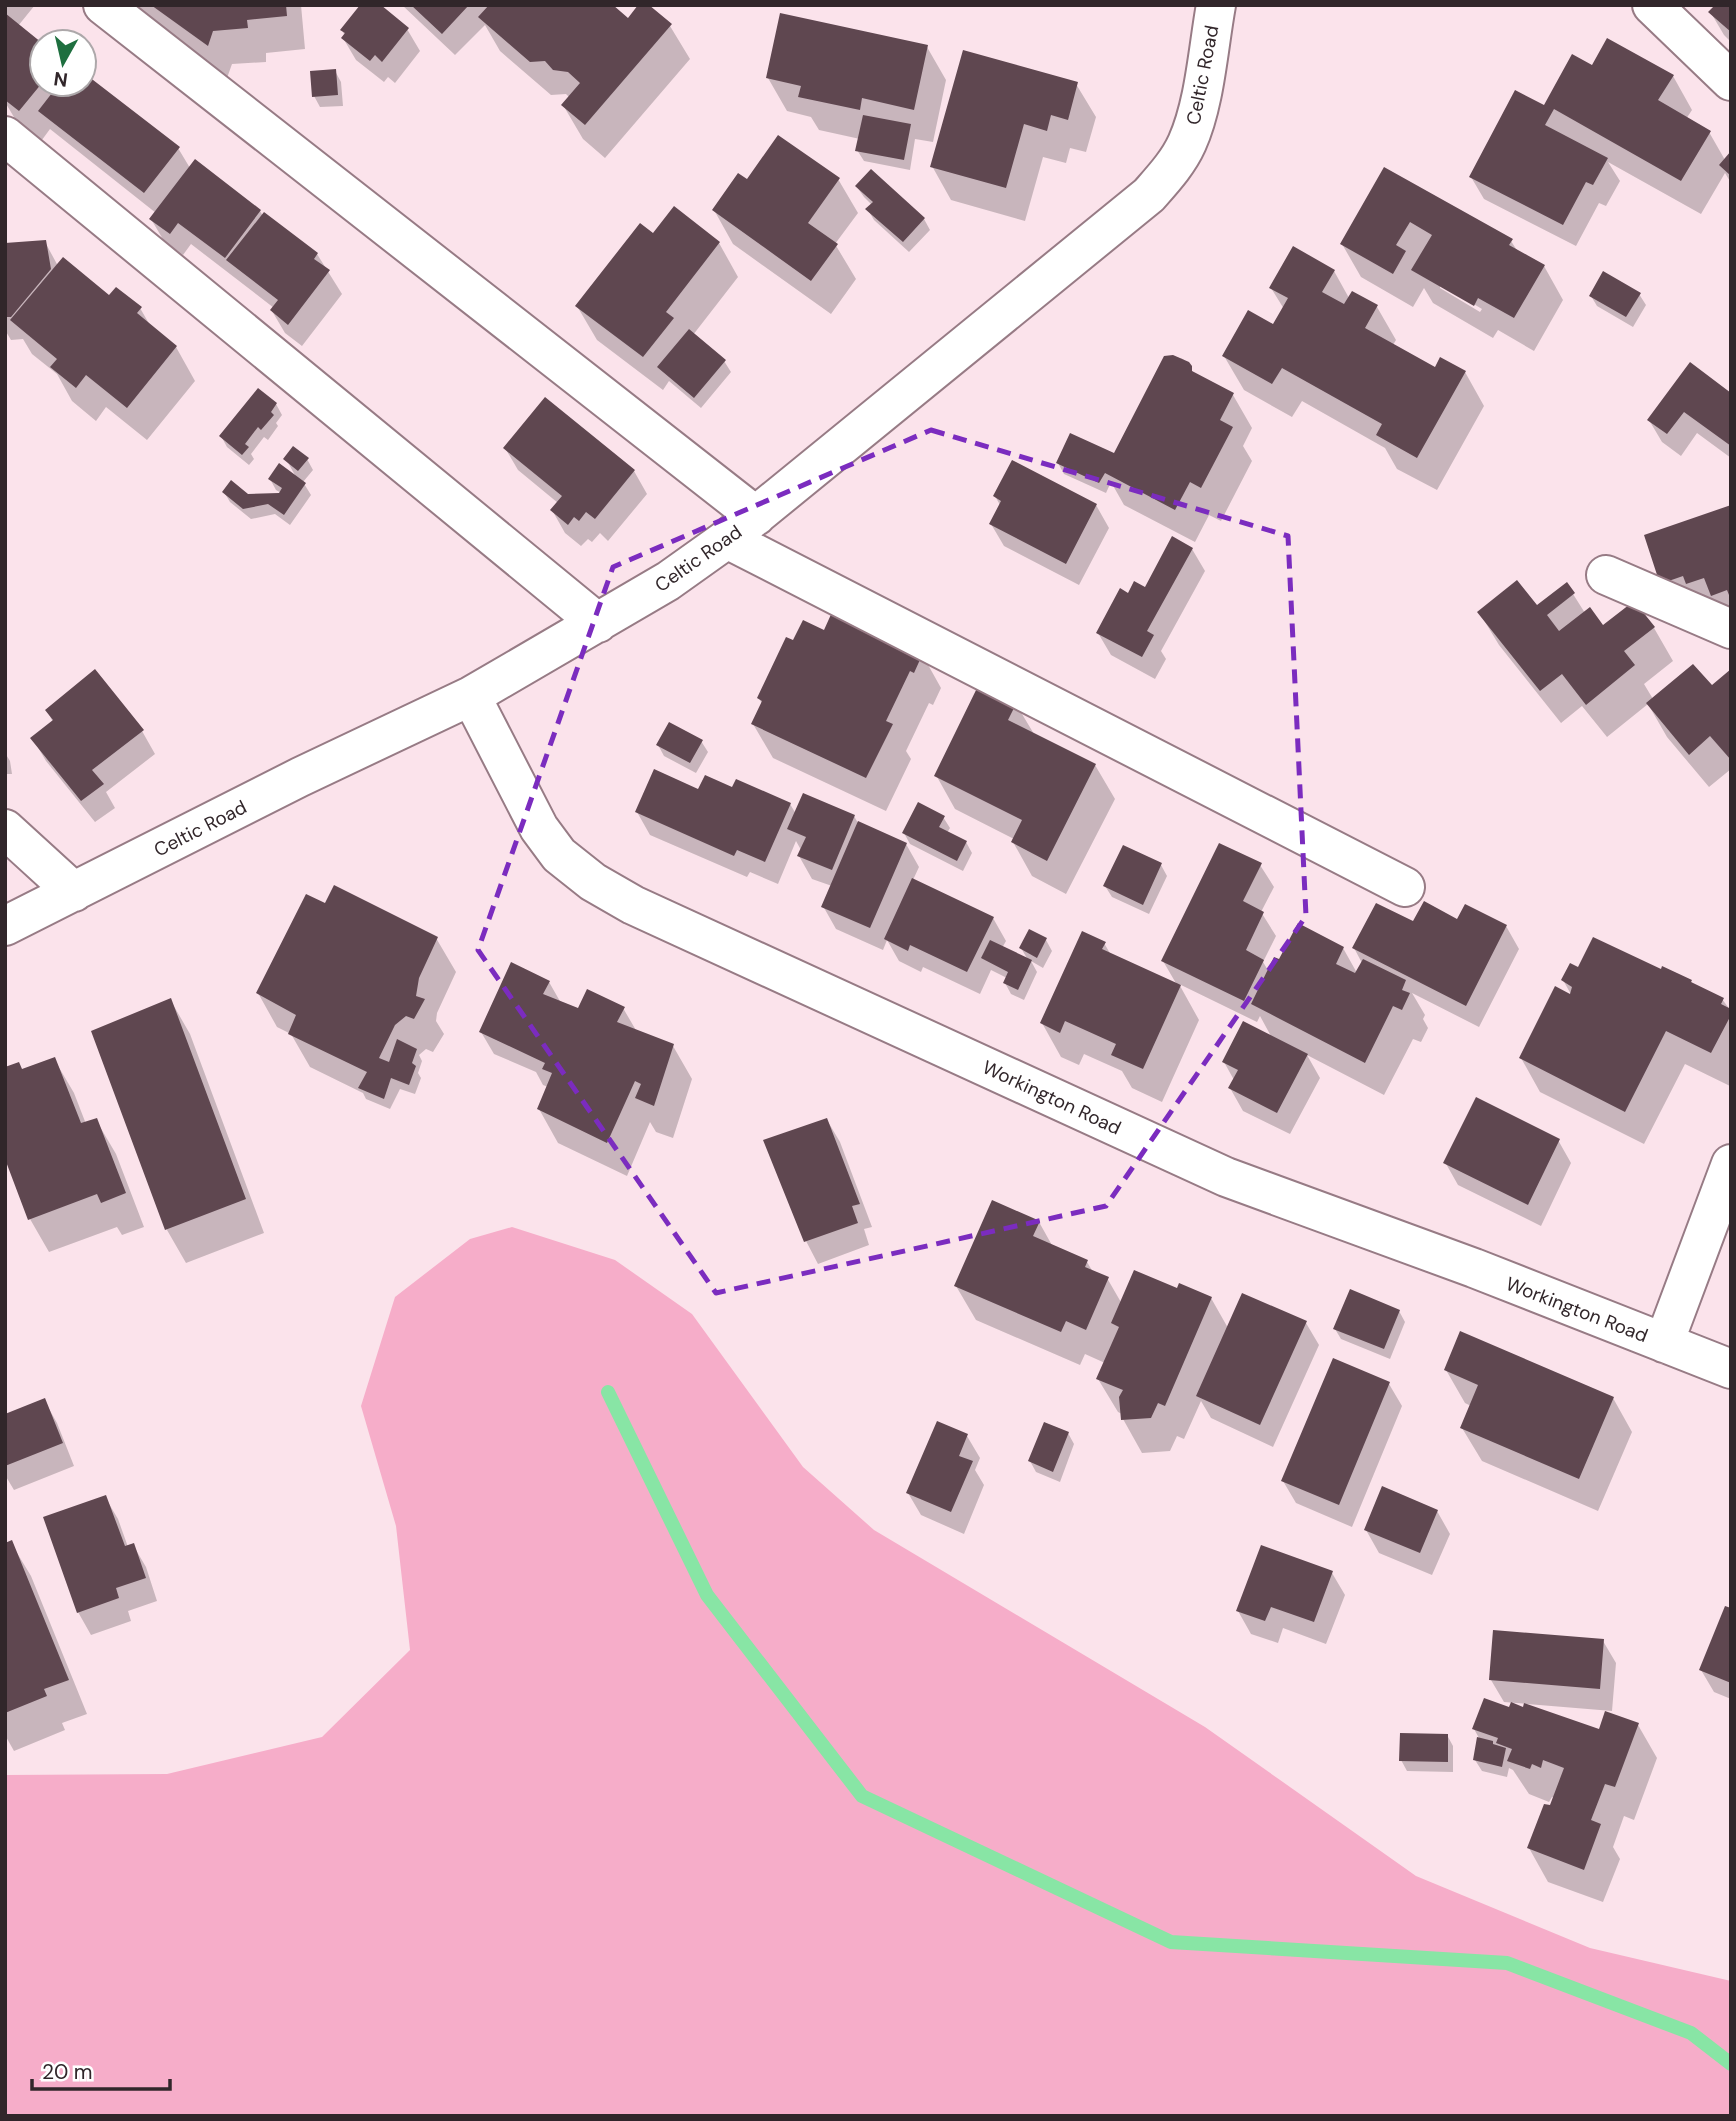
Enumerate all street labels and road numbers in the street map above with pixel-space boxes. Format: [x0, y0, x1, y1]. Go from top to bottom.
street label: Celtic Road [1181, 23, 1224, 127]
street label: Celtic Road [650, 519, 747, 598]
street label: Celtic Road [150, 794, 251, 862]
street label: Workington Road [979, 1054, 1125, 1140]
street label: Workington Road [1502, 1271, 1651, 1348]

